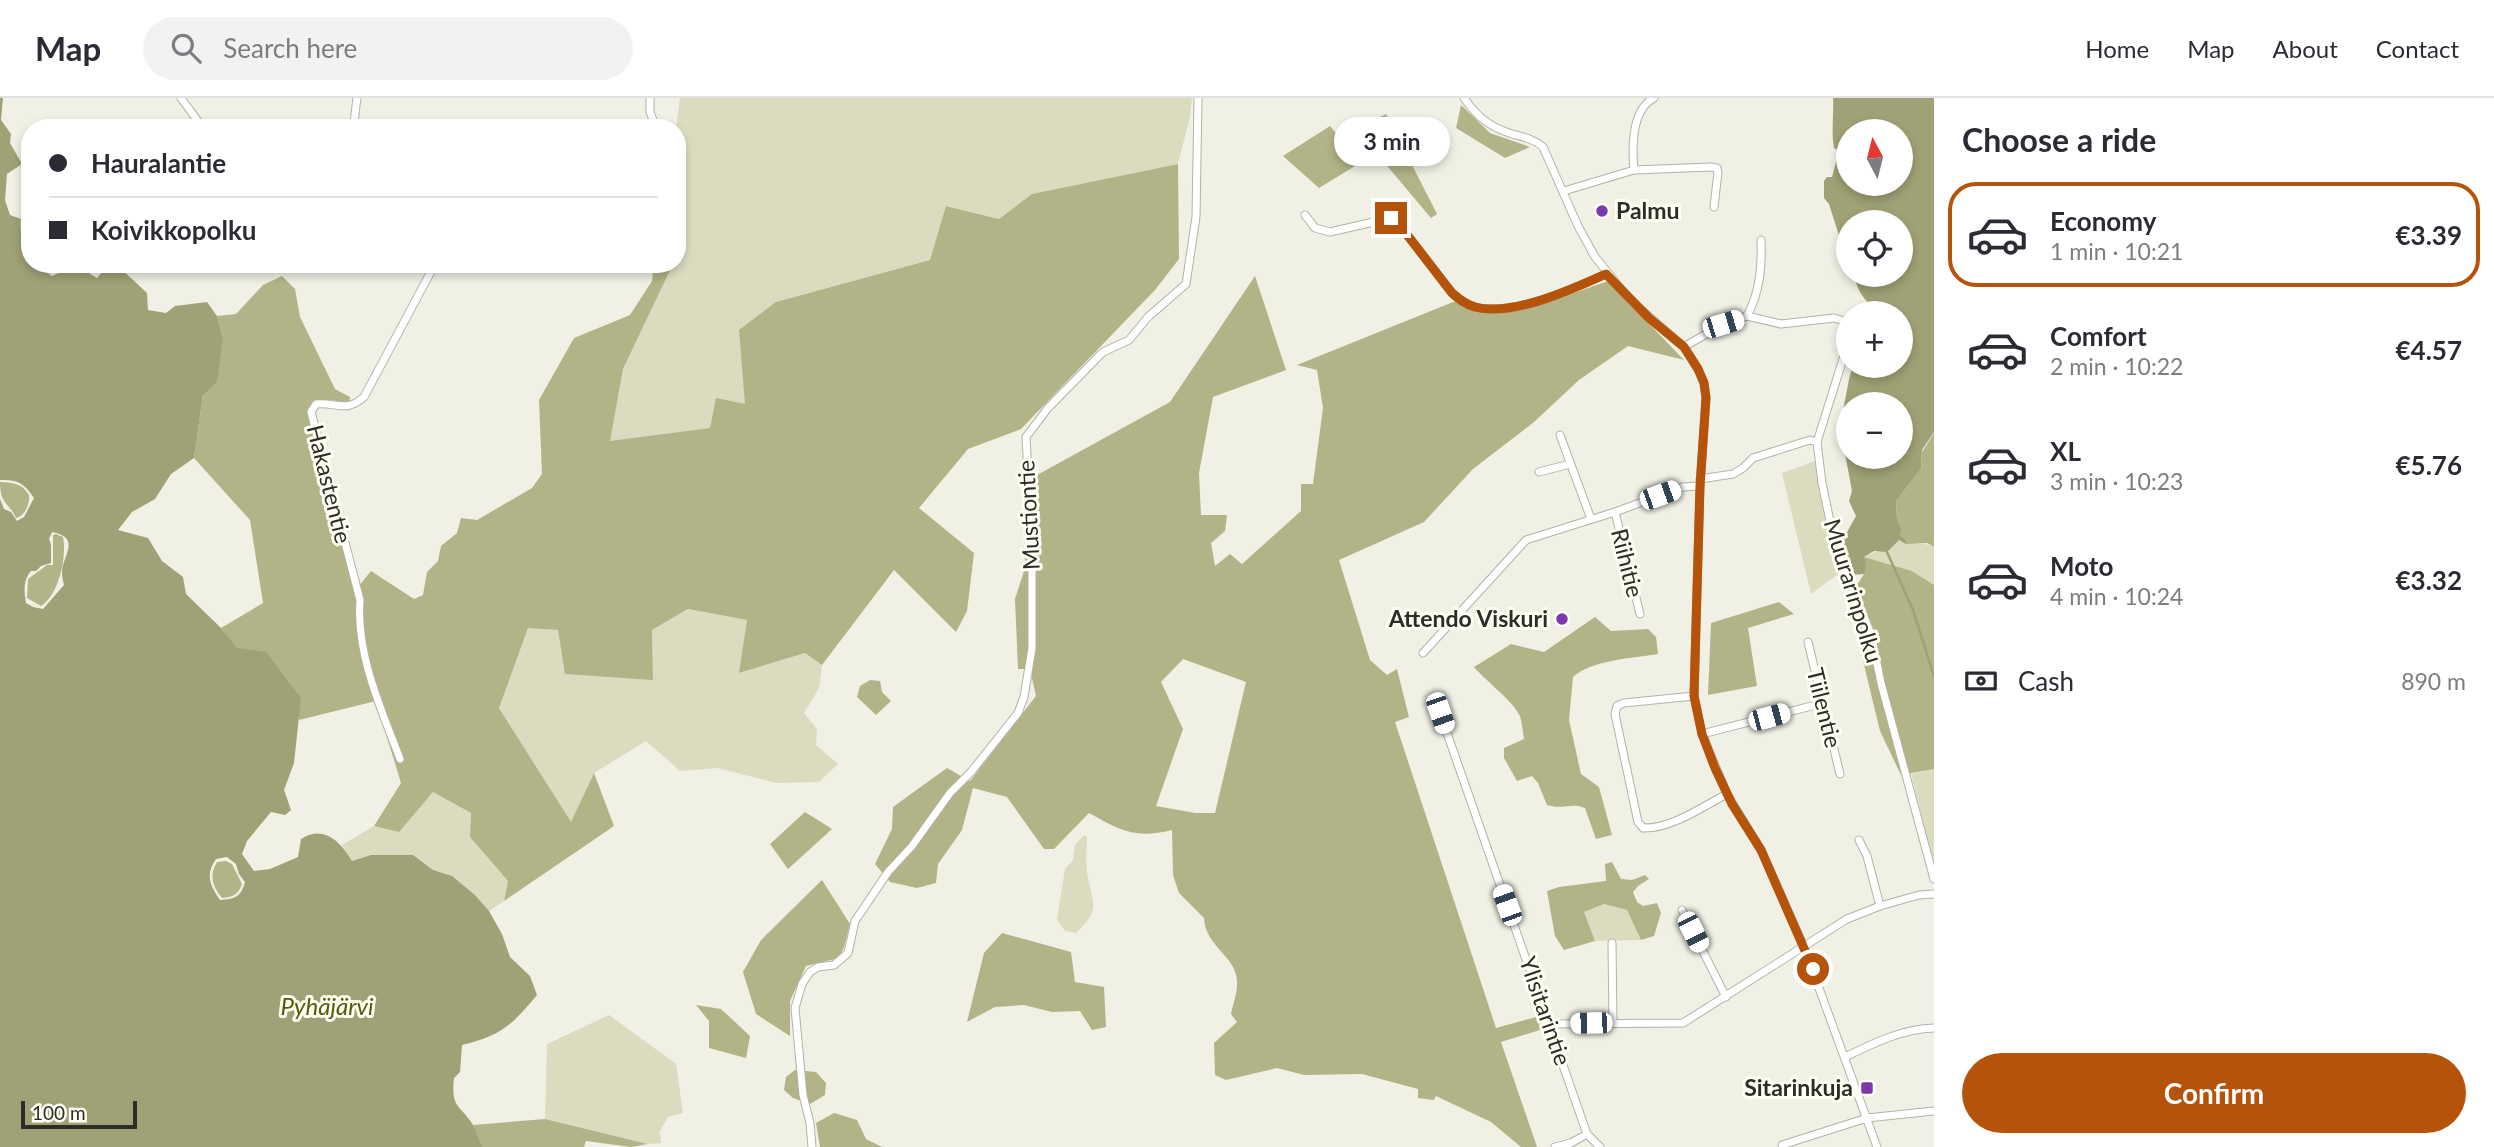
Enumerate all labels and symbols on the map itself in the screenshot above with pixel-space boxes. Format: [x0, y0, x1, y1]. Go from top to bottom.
callout: 3 min [1333, 116, 1449, 166]
north arrow [1836, 119, 1913, 196]
place label: Palmu [1616, 196, 1680, 224]
route end [1375, 202, 1407, 234]
marker: Palmu [1594, 203, 1610, 219]
car [1700, 308, 1747, 340]
street label: Hakastentie [302, 422, 358, 546]
street label: Mustiontie [1011, 459, 1045, 571]
car [1637, 478, 1684, 512]
street label: Muurarinpolku [1819, 515, 1889, 666]
street label: Riihitie [1606, 525, 1650, 600]
place label: Attendo Viskuri [1388, 604, 1548, 632]
marker: Attendo Viskuri [1554, 611, 1570, 627]
street label: Tiilentie [1802, 665, 1848, 750]
car [1424, 690, 1457, 736]
car [1746, 701, 1793, 733]
car [1490, 882, 1525, 928]
car [1675, 909, 1712, 955]
street label: Ylisitarintie [1514, 953, 1578, 1069]
route start [1797, 953, 1829, 985]
water label: Pyhäjärvi [281, 991, 374, 1020]
car [1570, 1012, 1613, 1034]
place label: Sitarinkuja [1744, 1073, 1853, 1101]
marker: Sitarinkuja [1859, 1080, 1875, 1096]
scale bar [21, 1098, 136, 1130]

